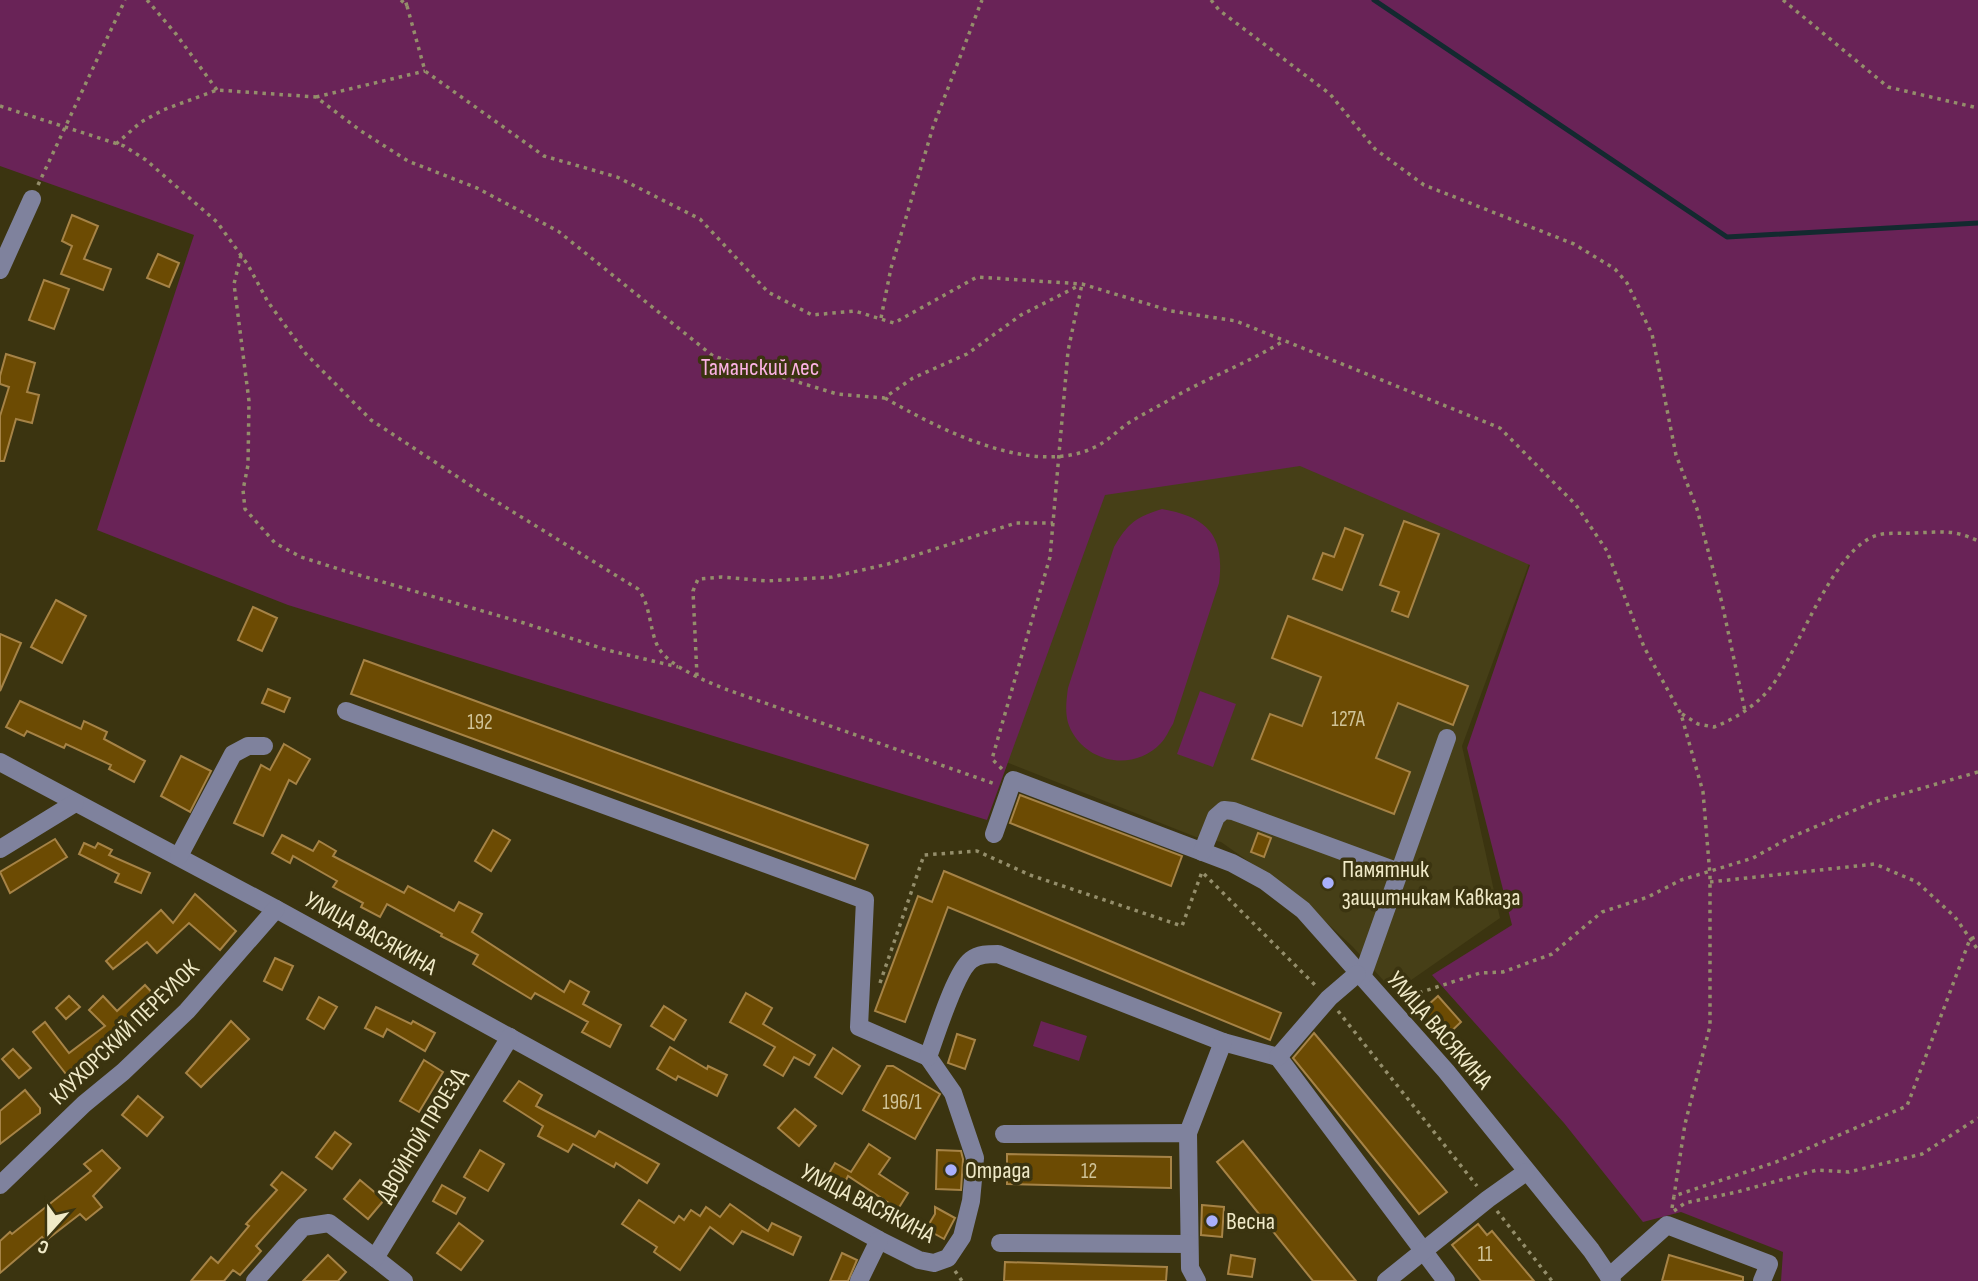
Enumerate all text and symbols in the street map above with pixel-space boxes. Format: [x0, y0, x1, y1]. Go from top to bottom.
park label: Таманский лес [701, 353, 819, 382]
house number: 127А [1331, 707, 1366, 732]
house number: 192 [467, 710, 493, 735]
place label: Памятник защитникам Кавказа [1342, 855, 1520, 912]
marker: Памятник защитникам Кавказа [1320, 875, 1336, 891]
street label: УЛИЦА ВАСЯКИНА [300, 885, 442, 982]
street label: КЛУХОРСКИЙ ПЕРЕУЛОК [44, 954, 205, 1111]
street label: УЛИЦА ВАСЯКИНА [1381, 966, 1499, 1096]
street label: ДВОЙНОЙ ПРОЕЗД [370, 1062, 473, 1208]
house number: 196/1 [882, 1090, 922, 1115]
place label: Отрада [965, 1156, 1031, 1185]
street label: УЛИЦА ВАСЯКИНА [796, 1157, 940, 1250]
house number: 12 [1081, 1159, 1097, 1184]
marker: Отрада [943, 1162, 959, 1178]
north arrow [14, 1197, 84, 1267]
place label: Весна [1226, 1207, 1275, 1236]
marker: Весна [1204, 1213, 1220, 1229]
text: С [35, 1234, 52, 1259]
house number: 11 [1478, 1242, 1493, 1267]

